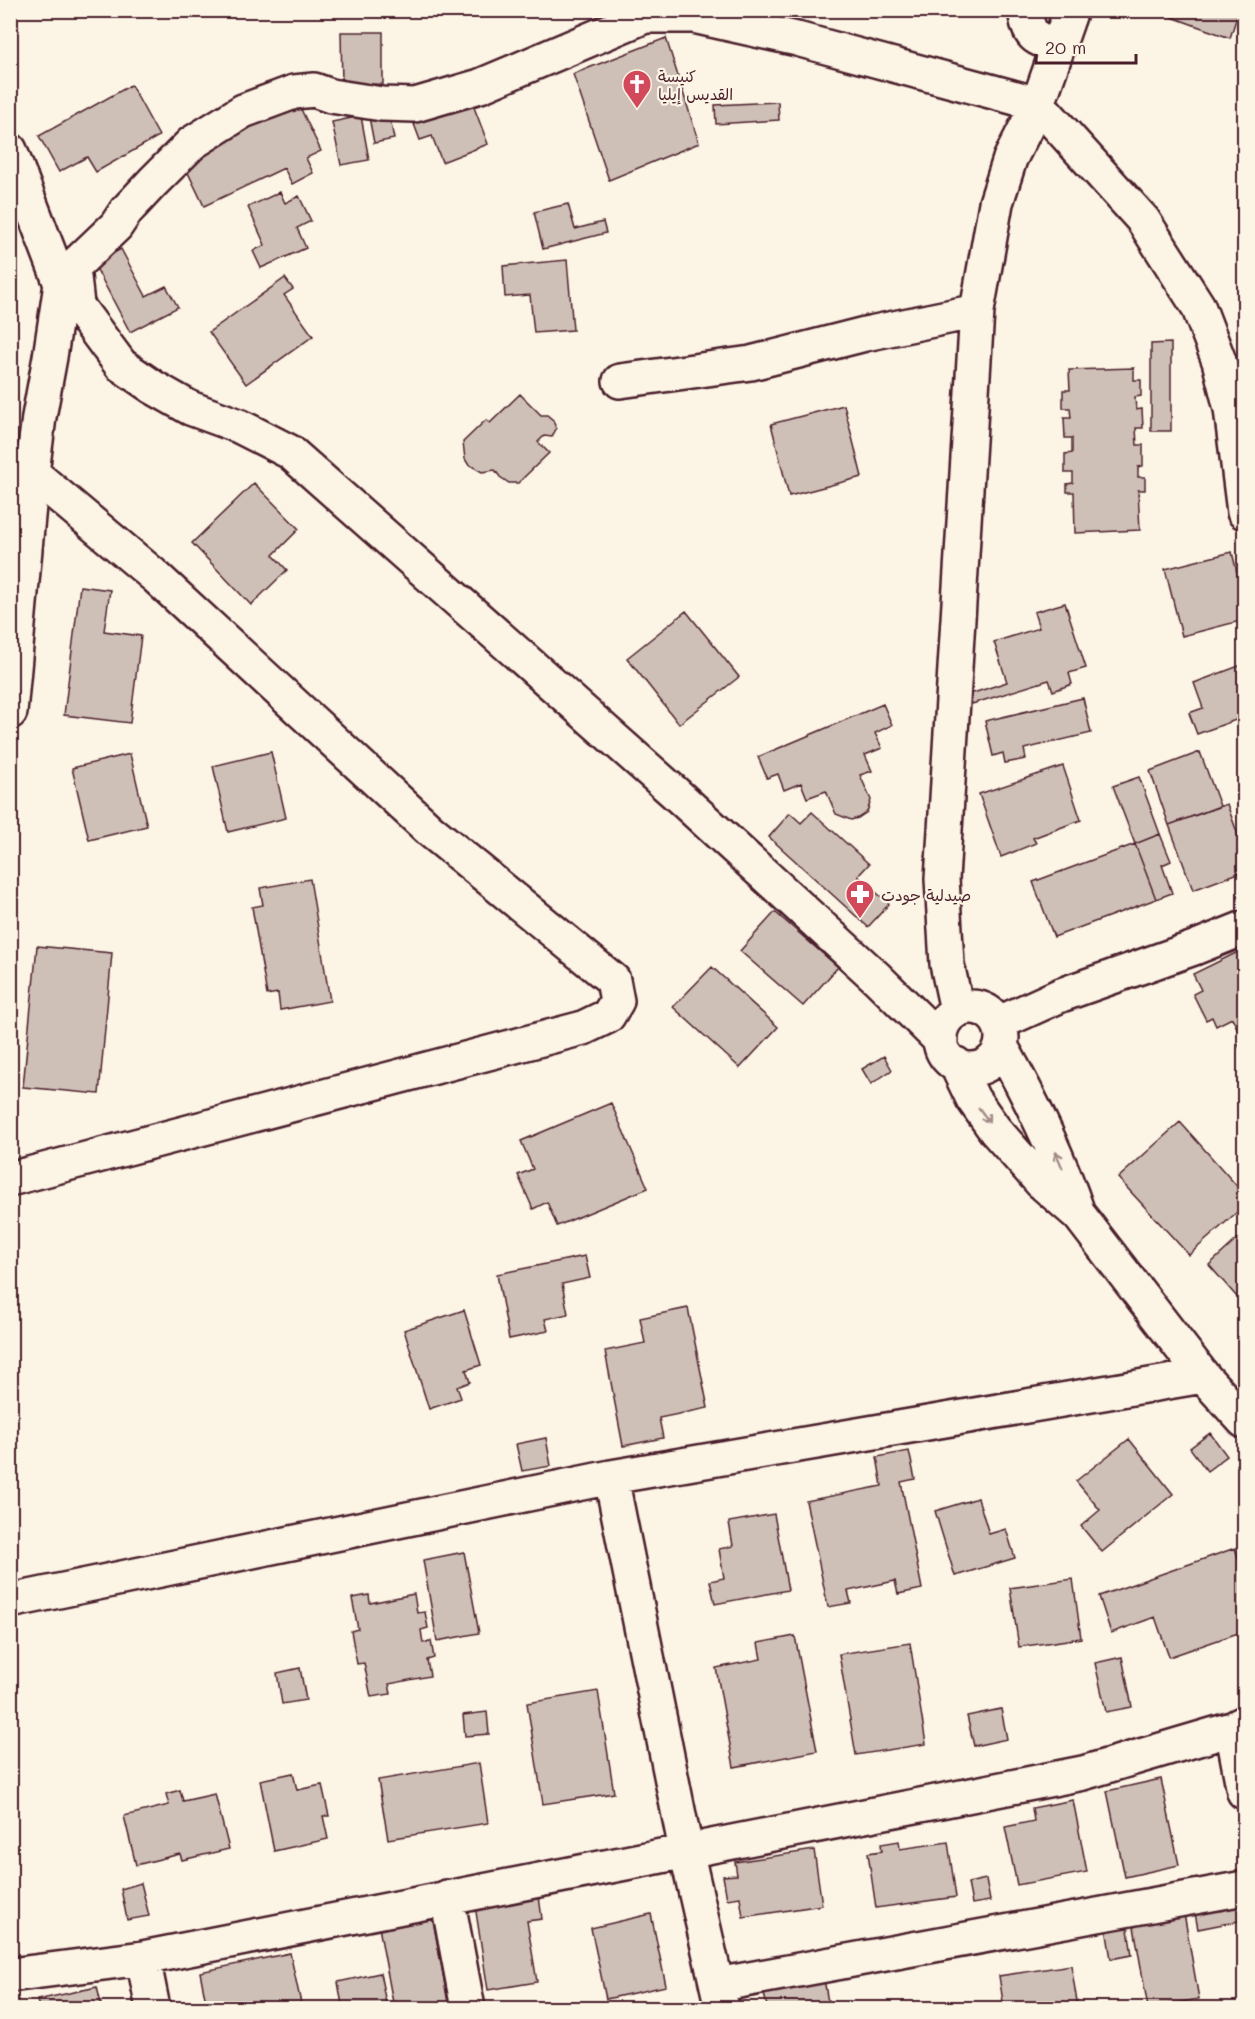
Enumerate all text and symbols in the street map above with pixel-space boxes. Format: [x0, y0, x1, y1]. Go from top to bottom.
scale bar [1036, 27, 1136, 65]
text: 20 m [1045, 35, 1086, 59]
place label: كنيسة القديس إيليا [658, 65, 733, 105]
church icon: كنيسة القديس إيليا [621, 68, 653, 110]
pharmacy icon: صيدلية جودت [844, 878, 876, 920]
place label: صيدلية جودت [881, 884, 971, 906]
one-way arrow [978, 1106, 991, 1122]
one-way arrow [1053, 1151, 1064, 1169]

